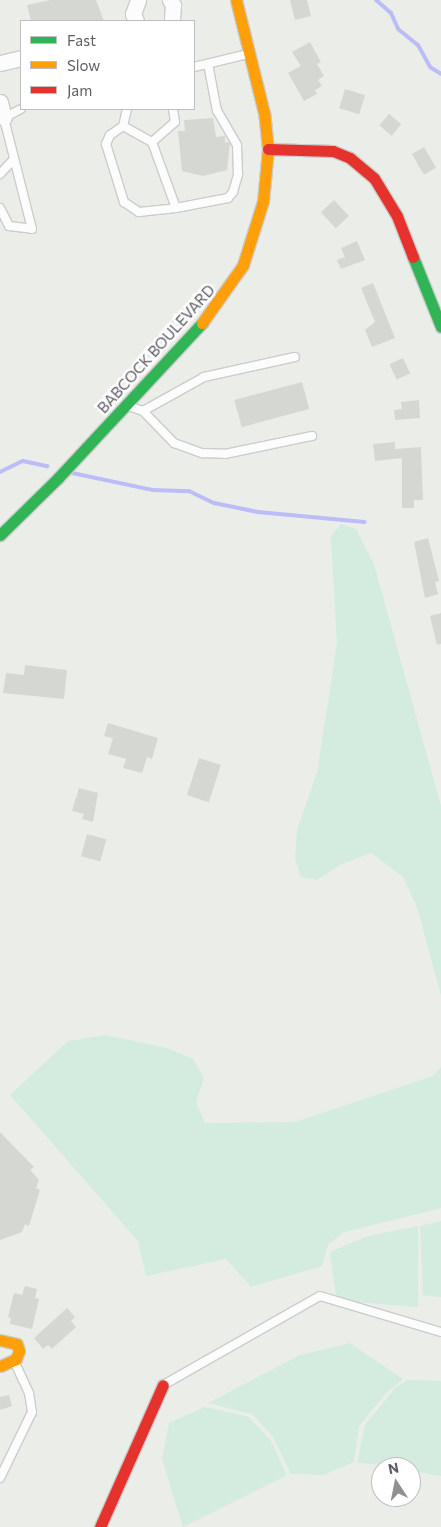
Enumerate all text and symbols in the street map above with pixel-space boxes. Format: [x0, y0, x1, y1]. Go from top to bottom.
legend [20, 20, 195, 110]
text: Fast [67, 31, 96, 49]
text: Slow [67, 56, 100, 74]
text: Jam [67, 81, 92, 99]
street label: BABCOCK BOULEVARD [94, 281, 218, 417]
north arrow [371, 1457, 421, 1507]
text: N [386, 1458, 400, 1477]

